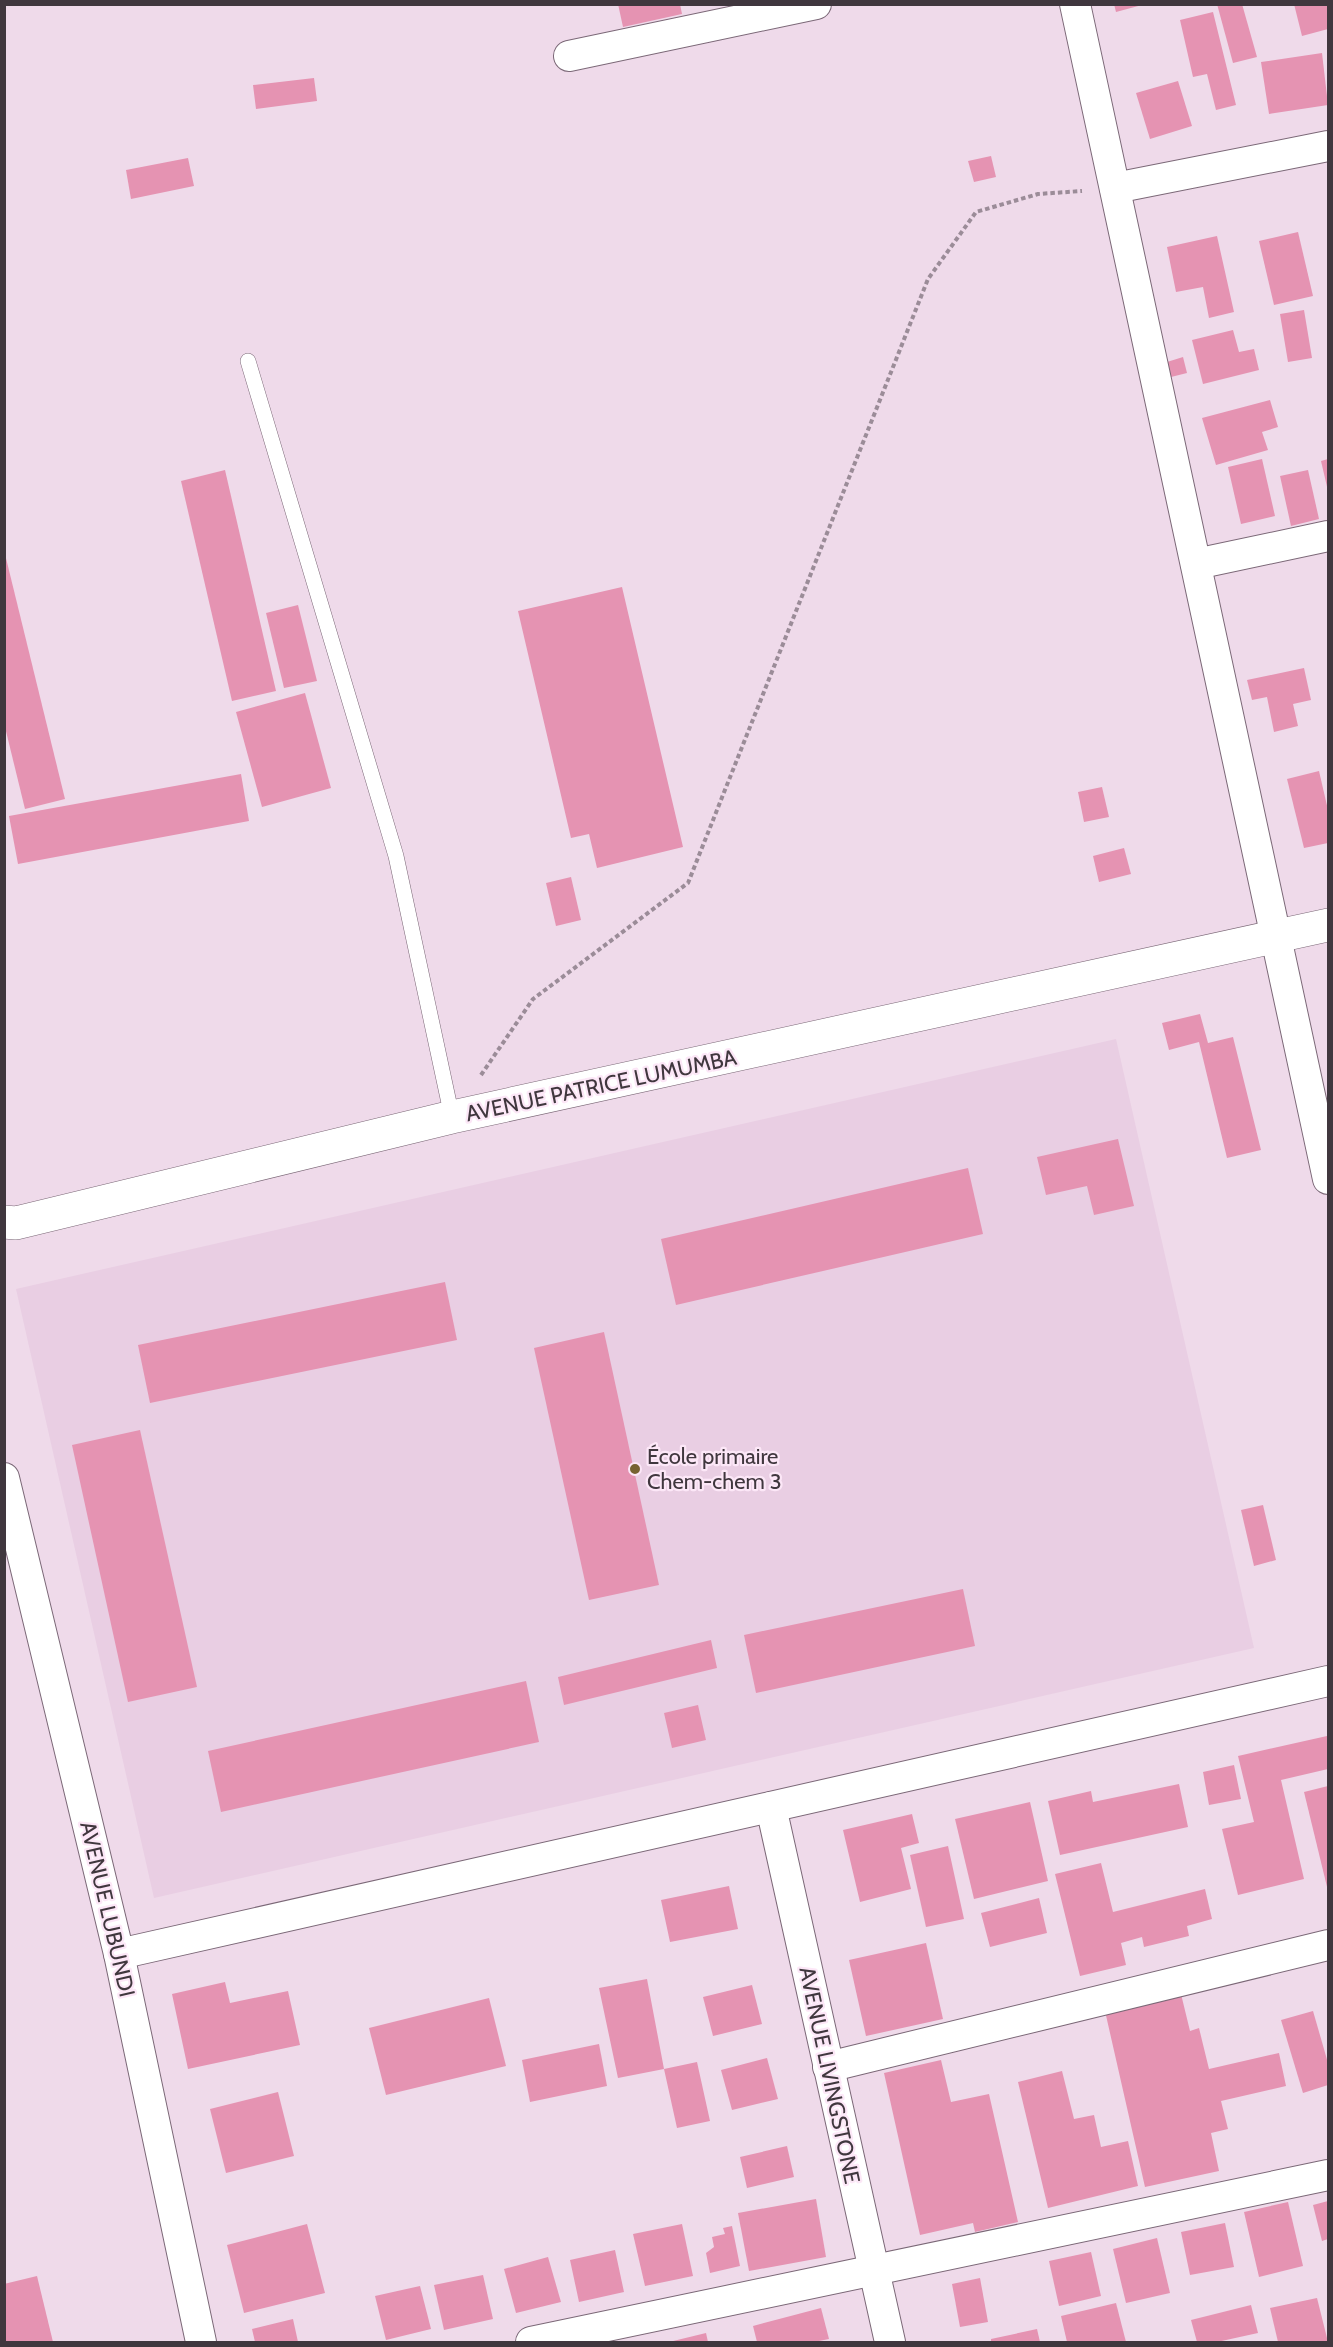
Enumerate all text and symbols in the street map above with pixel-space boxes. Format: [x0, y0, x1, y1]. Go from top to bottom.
street label: AVENUE PATRICE LUMUMBA [463, 1043, 739, 1127]
place label: École primaire Chem-chem 3 [647, 1443, 782, 1495]
marker: École primaire Chem-chem 3 [628, 1462, 642, 1476]
street label: AVENUE LUBUNDI [74, 1819, 141, 2000]
street label: AVENUE LIVINGSTONE [793, 1964, 866, 2186]

